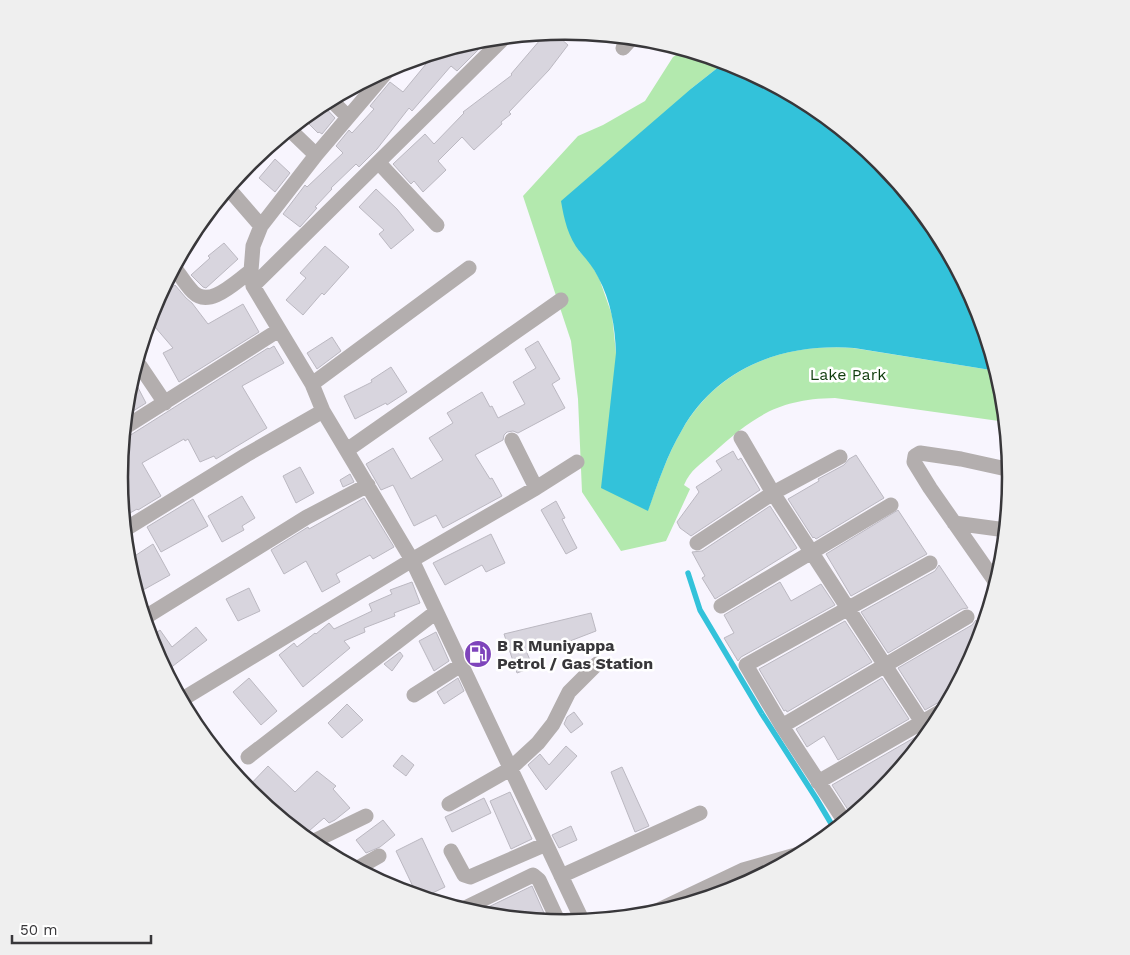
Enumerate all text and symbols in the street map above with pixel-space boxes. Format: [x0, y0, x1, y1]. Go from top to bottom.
park label: Lake Park [810, 365, 886, 384]
place label: B R Muniyappa Petrol / Gas Station [497, 636, 653, 673]
fuel station icon: B R Muniyappa Petrol / Gas Station [463, 639, 493, 669]
scale bar [12, 912, 151, 944]
text: 50 m [20, 921, 57, 939]

